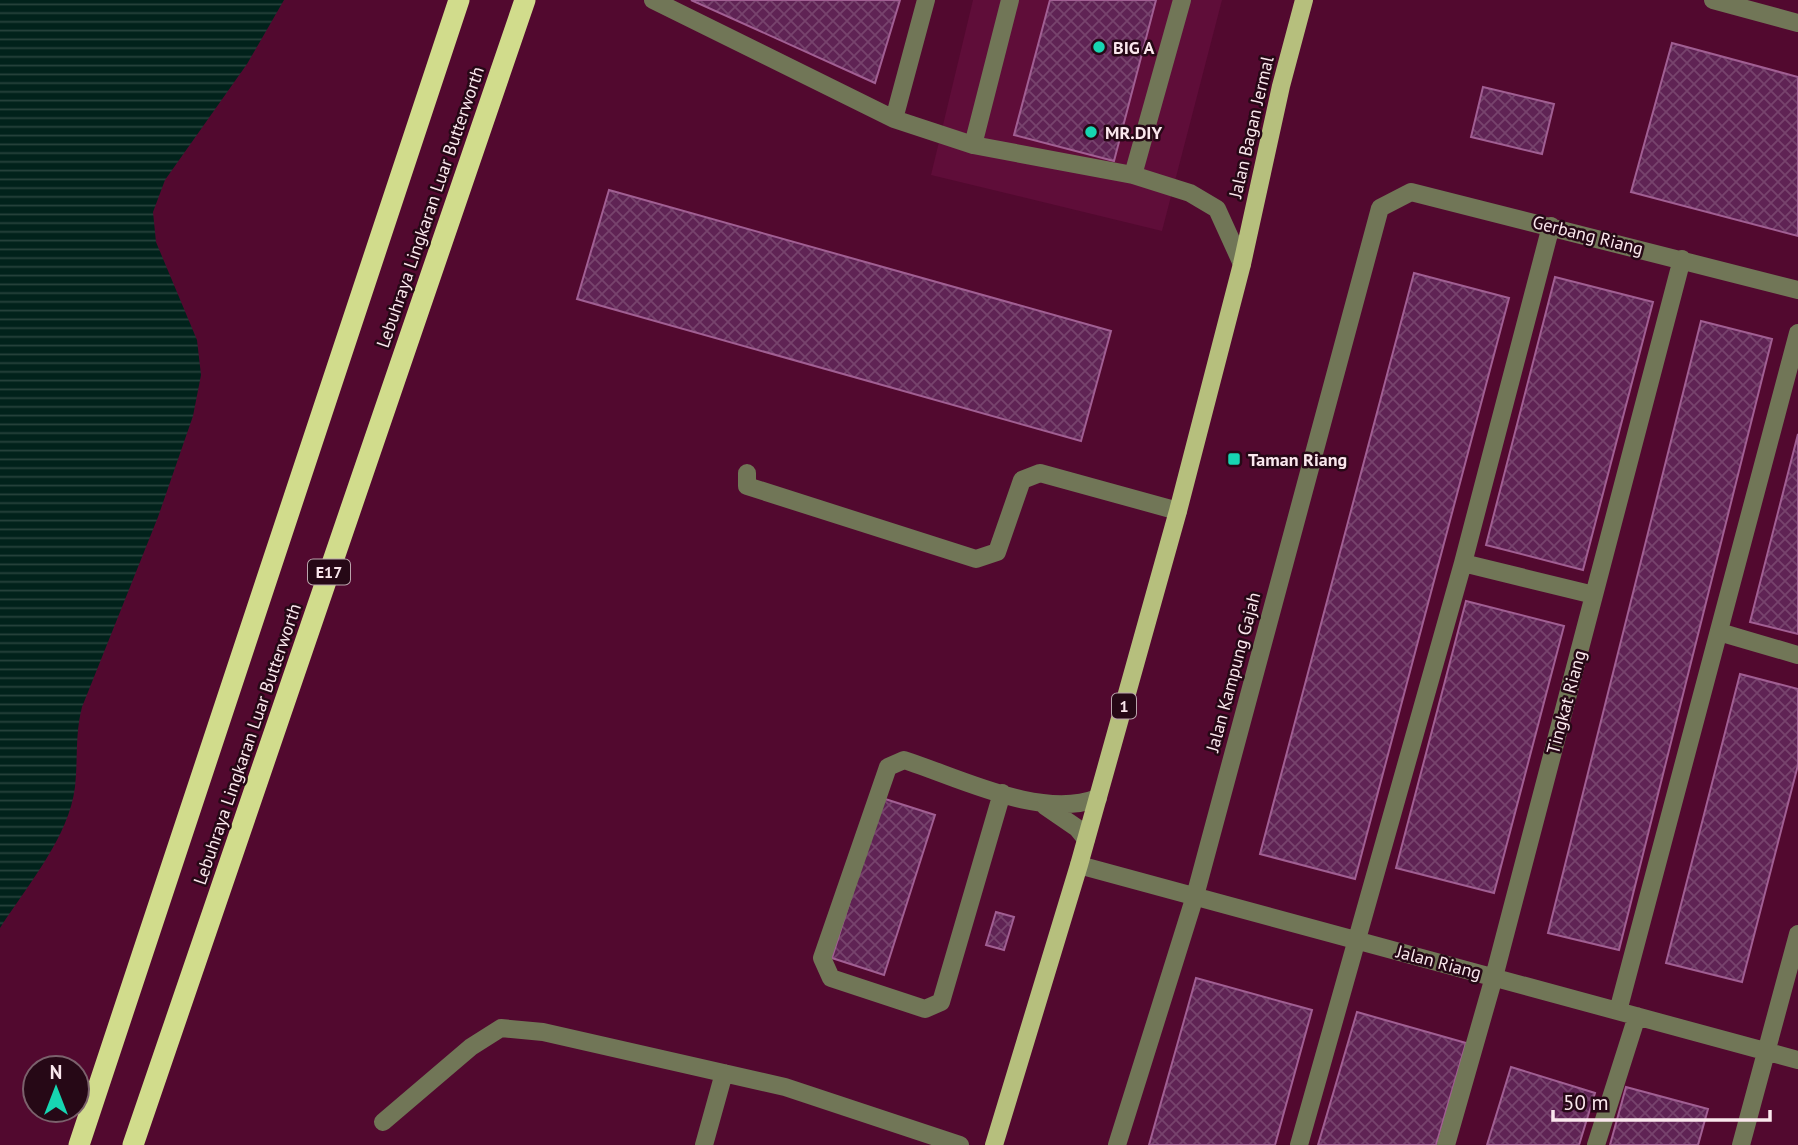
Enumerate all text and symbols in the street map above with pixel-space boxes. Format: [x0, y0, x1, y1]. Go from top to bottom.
place label: BIG A [1113, 36, 1155, 59]
marker: BIG A [1091, 39, 1107, 55]
street label: Jalan Bagan Jermal [1223, 53, 1279, 201]
street label: Lebuhraya Lingkaran Luar Butterworth [371, 63, 489, 351]
place label: MR.DIY [1105, 121, 1162, 144]
marker: MR.DIY [1083, 124, 1099, 140]
street label: Gerbang Riang [1530, 210, 1646, 260]
place label: Taman Riang [1248, 448, 1347, 471]
marker: Taman Riang [1226, 451, 1242, 467]
road number: E17 [308, 559, 350, 584]
street label: Jalan Kampung Gajah [1200, 590, 1265, 755]
street label: Lebuhraya Lingkaran Luar Butterworth [188, 600, 306, 888]
street label: Tingkat Riang [1541, 647, 1591, 757]
road number: 1 [1112, 694, 1136, 719]
street label: Jalan Riang [1393, 939, 1484, 984]
north arrow [21, 1054, 91, 1124]
text: N [50, 1060, 62, 1084]
scale bar [1553, 1078, 1770, 1122]
text: 50 m [1563, 1089, 1609, 1116]

